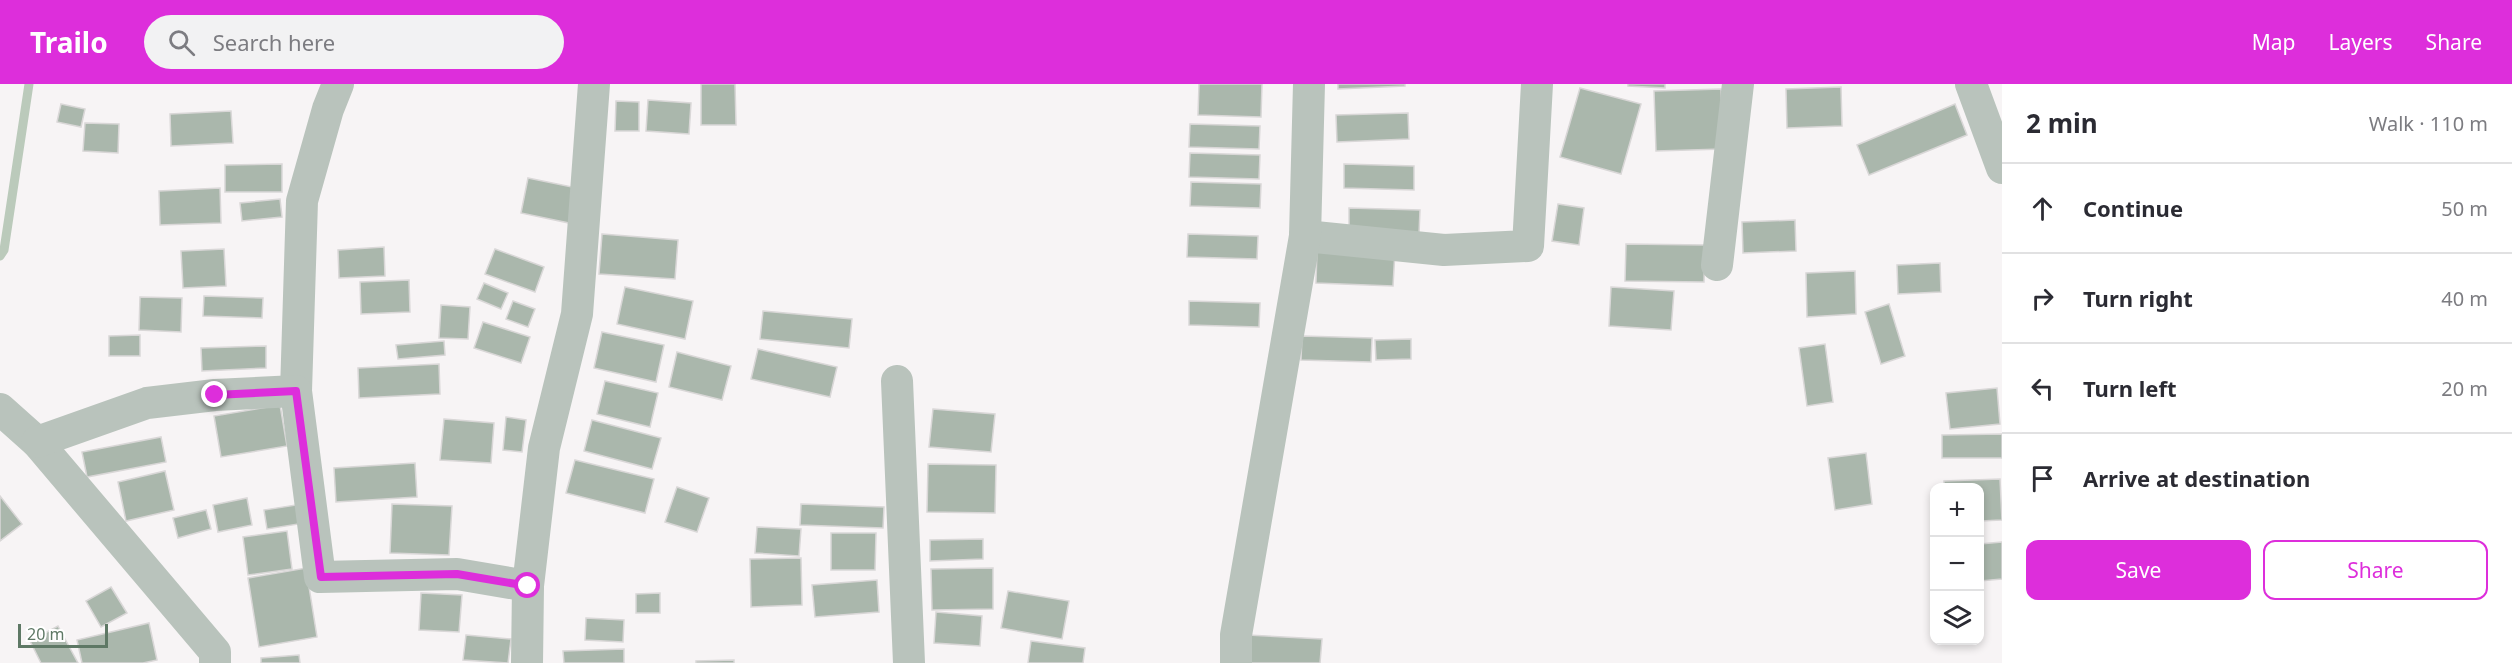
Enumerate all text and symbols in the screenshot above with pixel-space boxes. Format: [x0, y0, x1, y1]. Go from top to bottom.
search box [144, 15, 564, 69]
text: Trailo [30, 23, 108, 61]
icon: search [165, 26, 198, 59]
text: Search here [213, 27, 335, 57]
text: Map [2252, 28, 2296, 56]
text: Layers [2329, 28, 2393, 56]
text: Share [2426, 28, 2482, 56]
text: 2 min [2026, 105, 2098, 141]
text: Walk · 110 m [2369, 110, 2488, 137]
icon: ahead [2026, 192, 2059, 225]
text: Continue [2083, 193, 2183, 223]
text: 50 m [2441, 195, 2488, 222]
icon: right [2026, 282, 2059, 315]
text: Turn right [2083, 283, 2193, 313]
text: 40 m [2441, 285, 2488, 312]
icon: left [2026, 372, 2059, 405]
text: Turn left [2083, 373, 2177, 403]
text: 20 m [2441, 375, 2488, 402]
route end [201, 381, 227, 407]
icon: arrive [2026, 462, 2059, 495]
text: Arrive at destination [2083, 463, 2310, 493]
map controls [1930, 483, 1984, 645]
button: + [1930, 483, 1984, 537]
button: − [1930, 537, 1984, 591]
button: Save [2026, 540, 2251, 600]
button: Share [2263, 540, 2488, 600]
route start [514, 572, 540, 598]
button: layers [1930, 591, 1984, 645]
scale bar [18, 621, 108, 648]
text: 20 m [27, 623, 64, 645]

